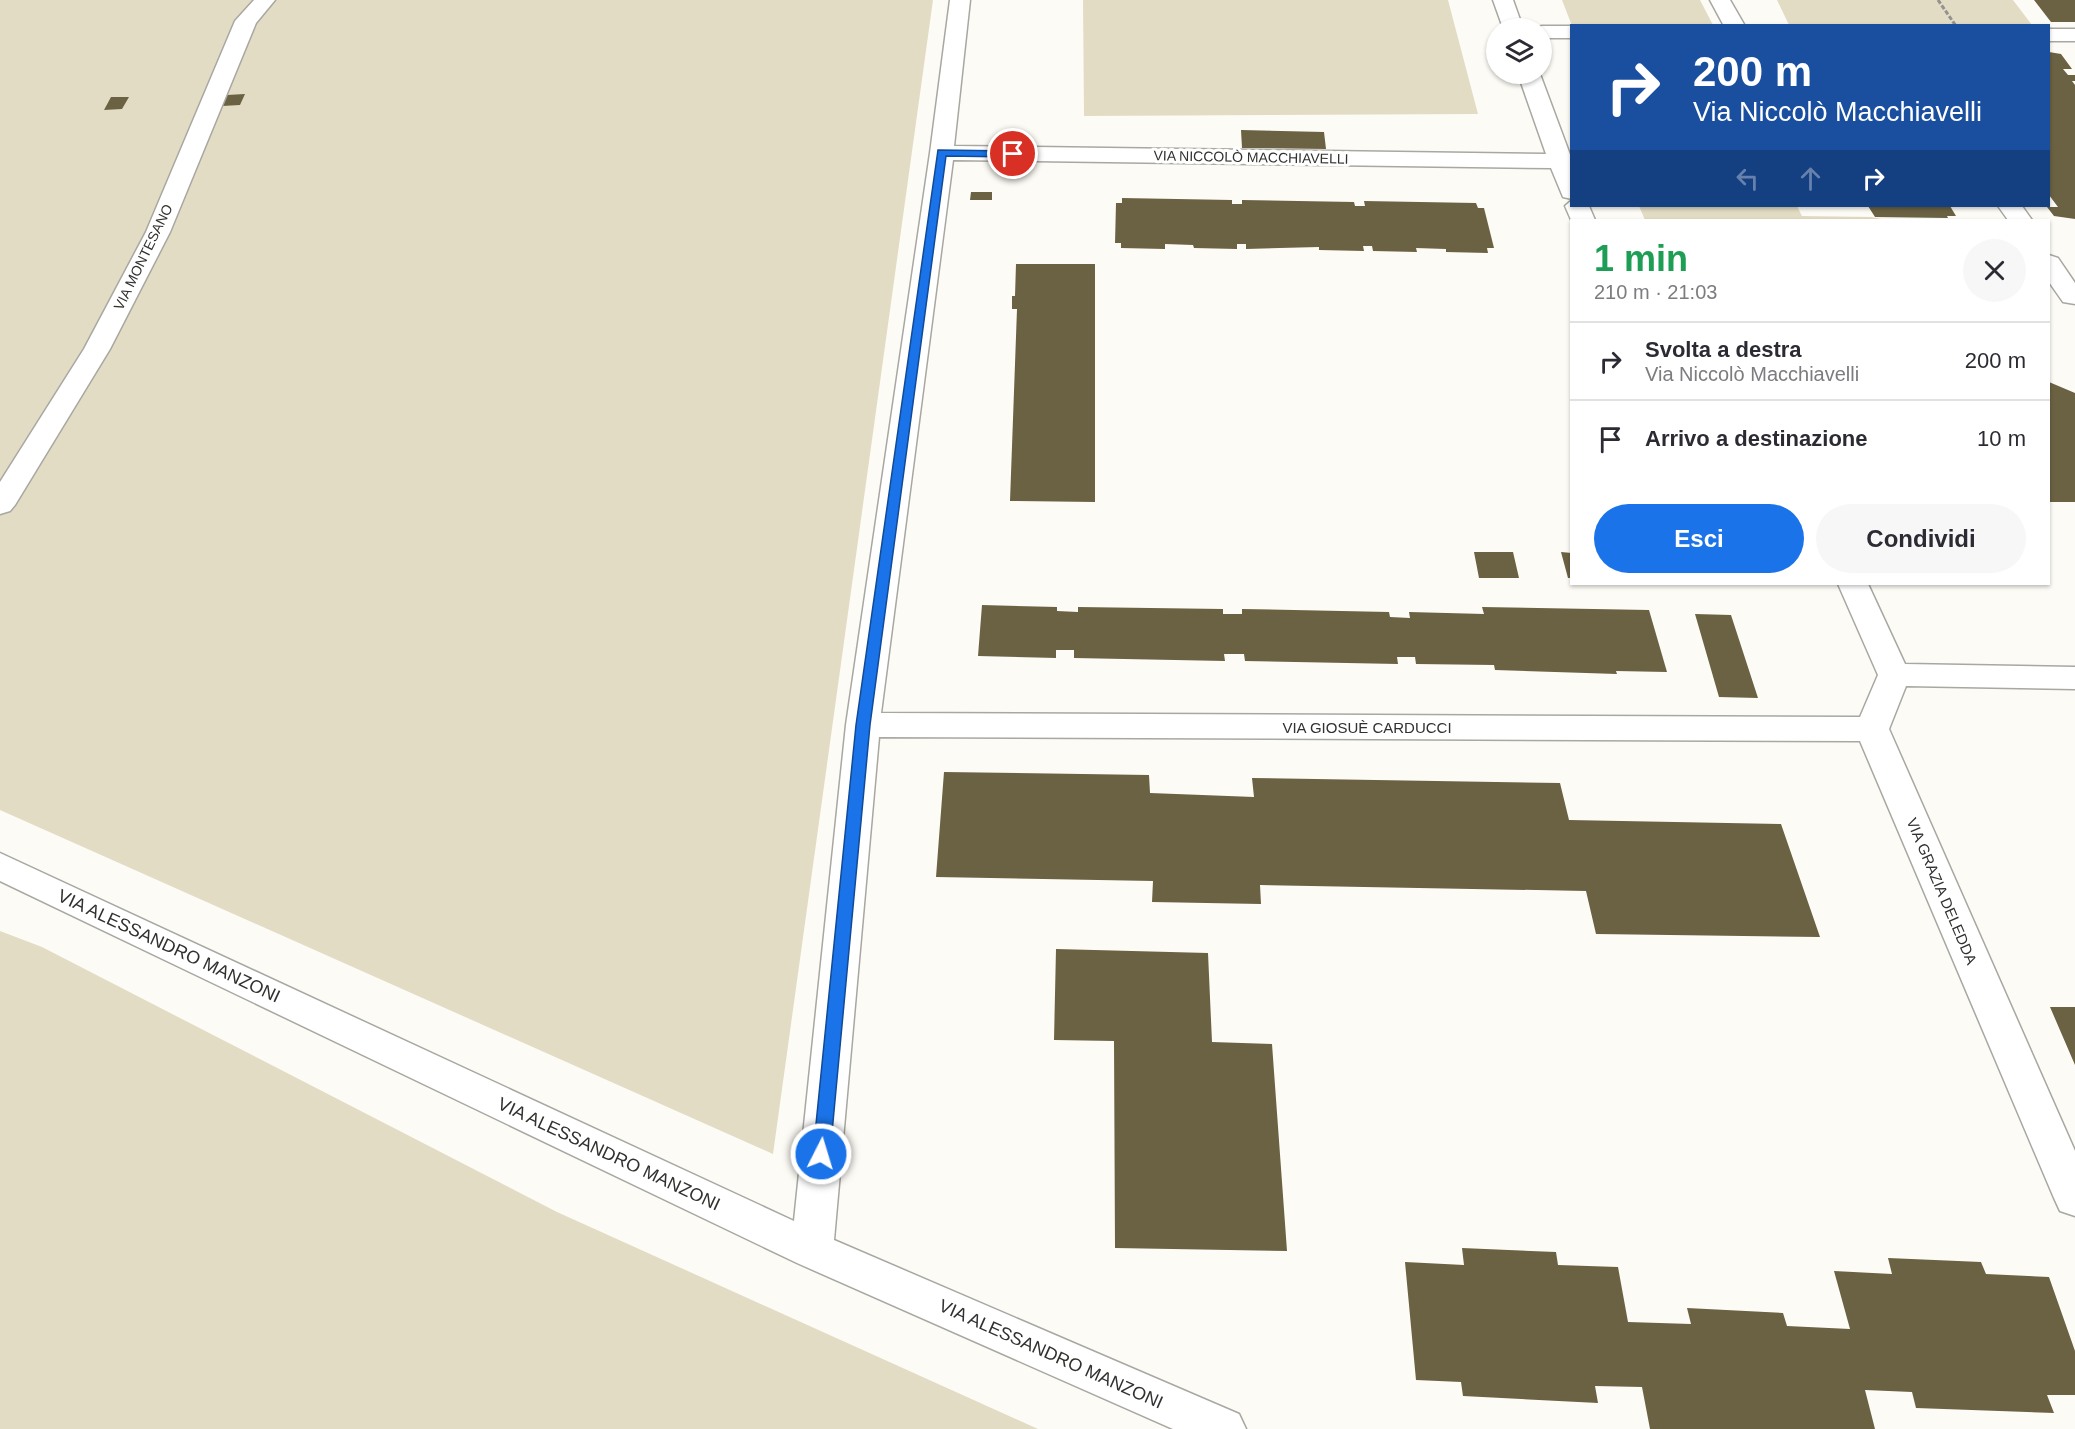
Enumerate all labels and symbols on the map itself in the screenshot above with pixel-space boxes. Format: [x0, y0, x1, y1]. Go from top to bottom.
pin [987, 128, 1038, 179]
street label: VIA NICCOLÒ MACCHIAVELLI [1153, 147, 1349, 167]
street label: VIA MONTESANO [110, 201, 176, 313]
street label: VIA GIOSUÈ CARDUCCI [1282, 719, 1452, 736]
street label: VIA GRAZIA DELEDDA [1903, 815, 1981, 967]
street label: VIA ALESSANDRO MANZONI [55, 886, 283, 1006]
street label: VIA ALESSANDRO MANZONI [495, 1094, 723, 1214]
position arrow [789, 1122, 853, 1186]
street label: VIA ALESSANDRO MANZONI [936, 1295, 1166, 1413]

